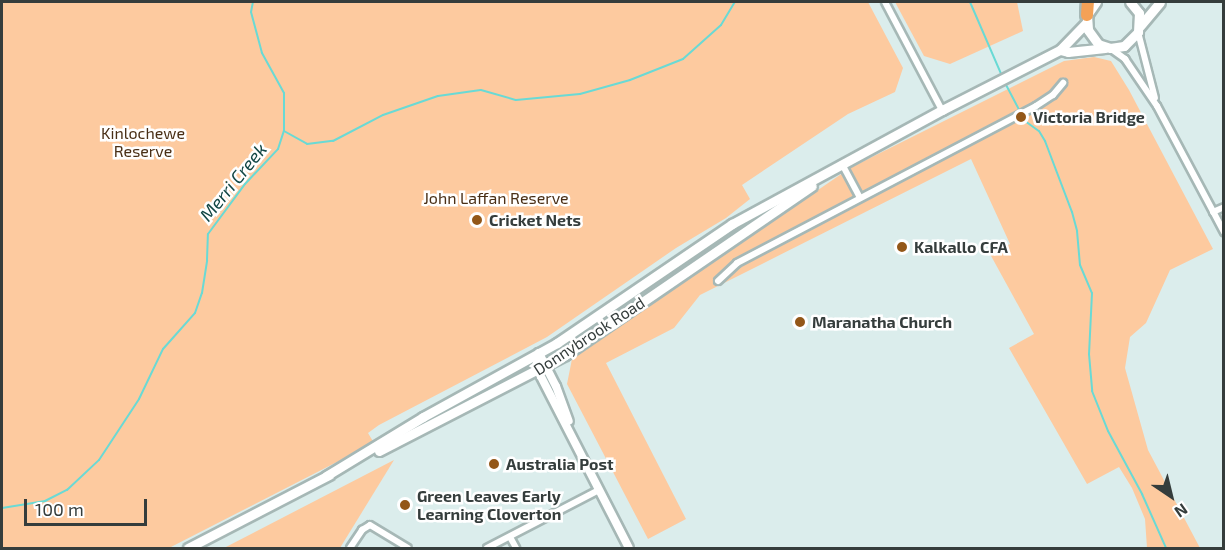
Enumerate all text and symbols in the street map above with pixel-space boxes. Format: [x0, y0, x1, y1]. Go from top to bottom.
place label: Victoria Bridge [1033, 107, 1145, 127]
marker: Victoria Bridge [1014, 110, 1028, 124]
park label: Kinlochewe Reserve [101, 123, 185, 161]
water label: Merri Creek [195, 139, 271, 225]
park label: John Laffan Reserve [423, 188, 569, 208]
place label: Cricket Nets [489, 210, 581, 230]
marker: Cricket Nets [470, 213, 484, 227]
place label: Kalkallo CFA [914, 237, 1008, 257]
marker: Kalkallo CFA [895, 240, 909, 254]
street label: Donnybrook Road [530, 293, 648, 379]
place label: Maranatha Church [812, 312, 952, 332]
marker: Maranatha Church [793, 315, 807, 329]
place label: Australia Post [506, 454, 613, 474]
marker: Australia Post [487, 457, 501, 471]
north arrow [1141, 466, 1201, 526]
place label: Green Leaves Early Learning Cloverton [417, 486, 561, 524]
scale bar [27, 487, 150, 525]
text: 100 m [35, 498, 84, 520]
marker: Green Leaves Early Learning Cloverton [398, 498, 412, 512]
text: N [1171, 500, 1192, 522]

